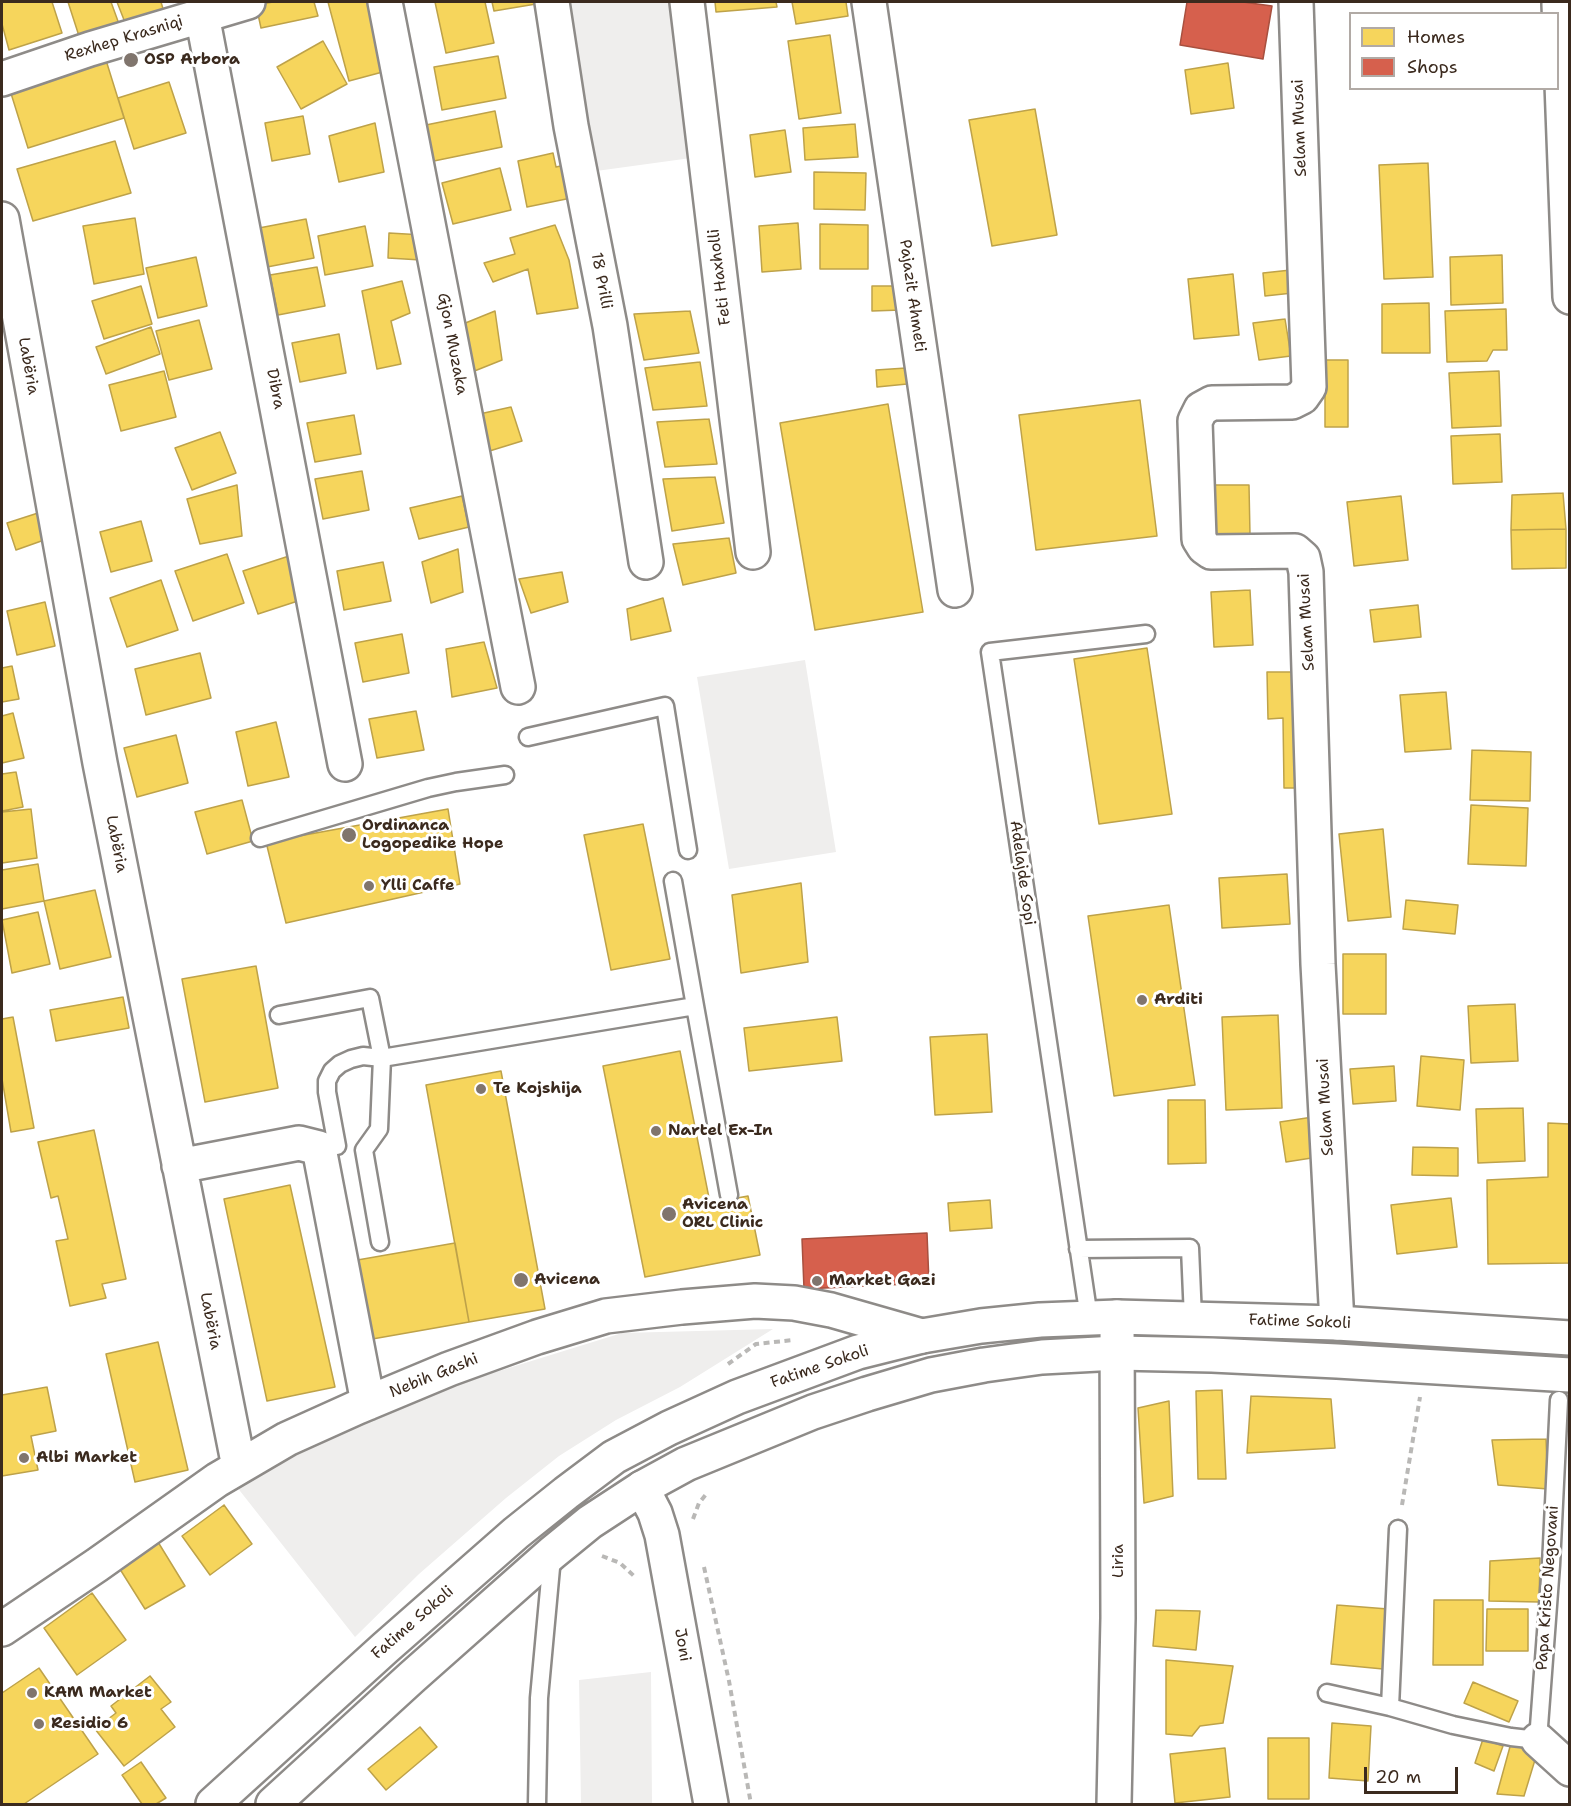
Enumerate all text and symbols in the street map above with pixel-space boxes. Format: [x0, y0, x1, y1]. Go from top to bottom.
street label: Rexhep Krasniqi [62, 12, 186, 66]
legend [1349, 12, 1559, 90]
text: Homes [1407, 25, 1465, 49]
place label: OSP Arbora [144, 50, 240, 70]
marker: OSP Arbora [122, 51, 140, 69]
text: Shops [1407, 55, 1458, 79]
street label: Selam Musai [1289, 79, 1311, 177]
street label: Feti Haxholli [705, 228, 735, 326]
street label: Pajazit Ahmeti [895, 238, 929, 354]
street label: 18 Prilli [586, 251, 616, 311]
street label: Gjon Muzaka [433, 291, 471, 397]
street label: Labëria [14, 336, 42, 396]
street label: Dibra [262, 367, 288, 411]
street label: Selam Musai [1295, 573, 1319, 671]
street label: Labëria [101, 814, 131, 874]
place label: Ordinanca Logopedike Hope [362, 816, 503, 854]
street label: Adelajde Sopi [1005, 819, 1039, 927]
marker: Ordinanca Logopedike Hope [340, 826, 358, 844]
place label: Ylli Caffe [381, 876, 455, 896]
marker: Ylli Caffe [362, 879, 376, 893]
place label: Arditi [1154, 990, 1203, 1010]
marker: Arditi [1135, 993, 1149, 1007]
street label: Selam Musai [1314, 1058, 1338, 1156]
place label: Te Kojshija [493, 1079, 582, 1099]
marker: Te Kojshija [474, 1082, 488, 1096]
place label: Nartel Ex-In [668, 1121, 773, 1141]
marker: Nartel Ex-In [649, 1124, 663, 1138]
place label: Avicena ORL Clinic [682, 1195, 763, 1233]
marker: Avicena ORL Clinic [660, 1205, 678, 1223]
place label: Avicena [534, 1270, 600, 1290]
marker: Avicena [512, 1271, 530, 1289]
place label: Market Gazi [829, 1271, 936, 1291]
marker: Market Gazi [810, 1274, 824, 1288]
street label: Labëria [195, 1291, 225, 1351]
street label: Fatime Sokoli [1248, 1311, 1352, 1333]
street label: Fatime Sokoli [768, 1341, 872, 1393]
street label: Nebih Gashi [387, 1349, 481, 1403]
place label: Albi Market [36, 1448, 137, 1468]
marker: Albi Market [17, 1451, 31, 1465]
street label: Papa Kristo Negovani [1533, 1505, 1563, 1671]
street label: Liria [1109, 1544, 1129, 1578]
street label: Fatime Sokoli [368, 1582, 458, 1664]
street label: Joni [670, 1627, 694, 1663]
place label: KAM Market [44, 1683, 152, 1703]
marker: KAM Market [25, 1686, 39, 1700]
place label: Residio 6 [51, 1714, 128, 1734]
marker: Residio 6 [32, 1717, 46, 1731]
scale bar [1367, 1755, 1462, 1793]
text: 20 m [1375, 1765, 1421, 1789]

